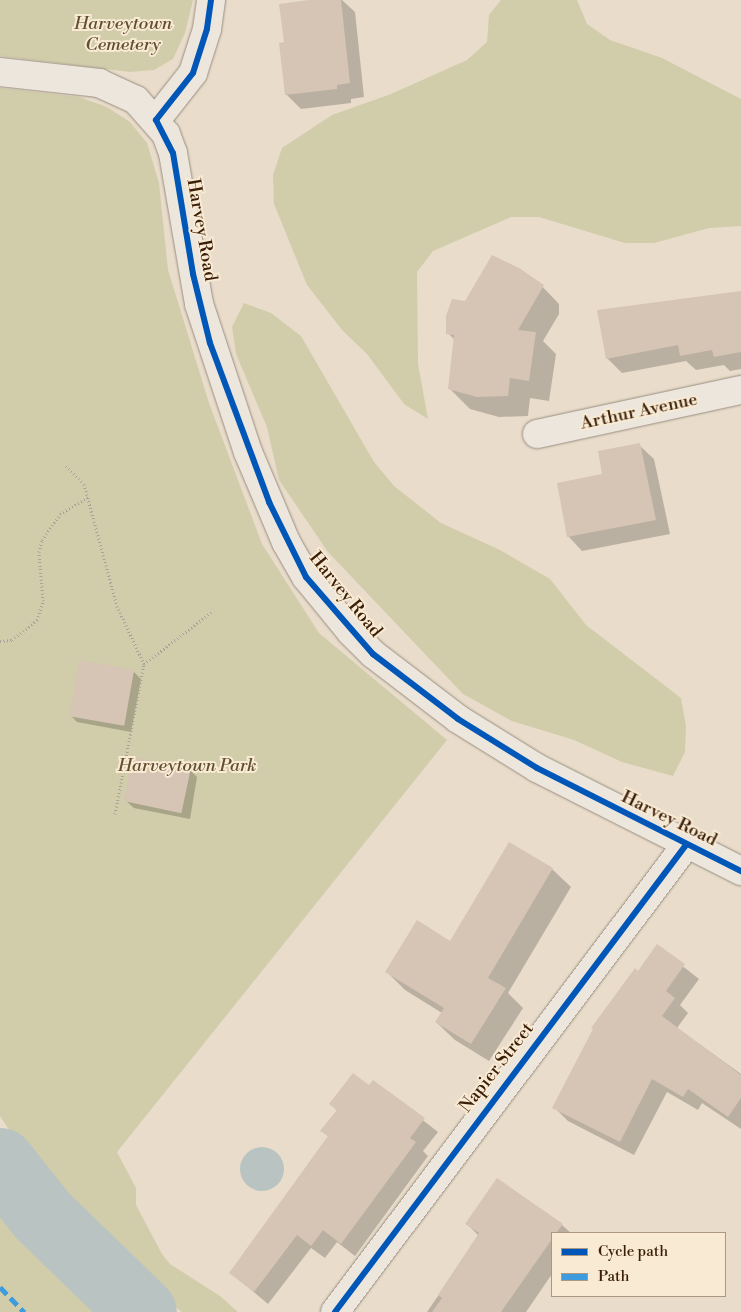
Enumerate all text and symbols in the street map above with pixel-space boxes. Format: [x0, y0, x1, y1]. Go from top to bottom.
park label: Harveytown Cemetery [74, 14, 172, 56]
street label: Harvey Road [181, 177, 221, 283]
street label: Arthur Avenue [579, 389, 699, 435]
street label: Harvey Road [304, 548, 386, 642]
park label: Harveytown Park [118, 755, 256, 777]
street label: Harvey Road [618, 787, 720, 851]
street label: Napier Street [455, 1019, 539, 1117]
legend [551, 1232, 726, 1297]
text: Cycle path [598, 1242, 668, 1261]
text: Path [598, 1267, 630, 1286]

